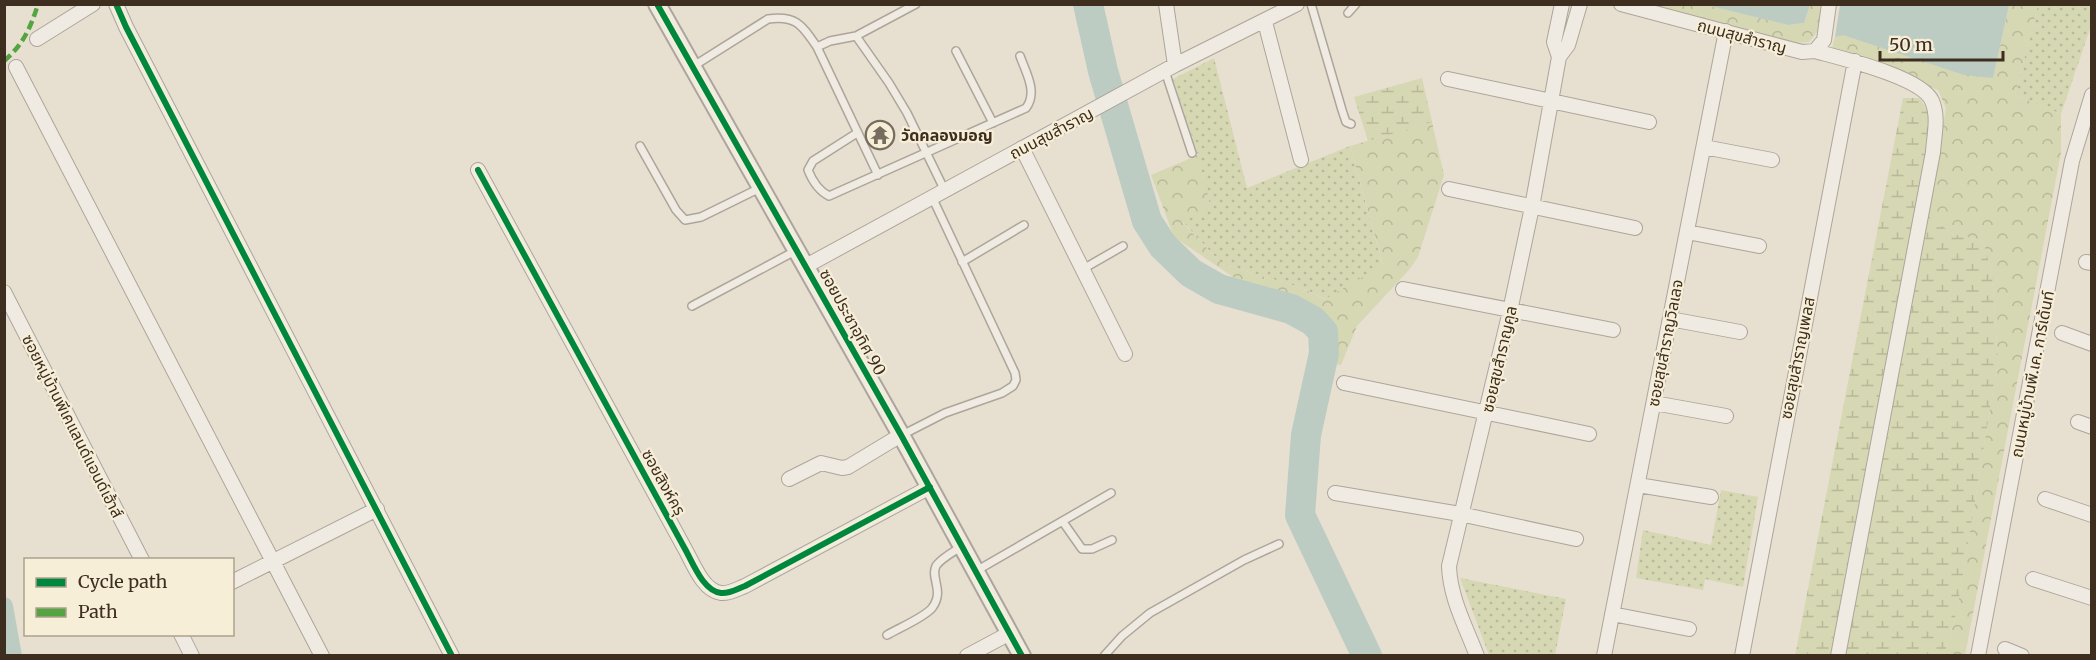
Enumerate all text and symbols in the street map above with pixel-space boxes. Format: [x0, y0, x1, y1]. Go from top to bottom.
street label: ถนนสุขสำราญ [1695, 14, 1789, 58]
scale bar [1880, 24, 2003, 62]
text: 50 m [1889, 33, 1933, 56]
street label: ถนนสุขสำราญ [1006, 103, 1096, 163]
temple icon: วัดคลองมอญ [864, 119, 896, 151]
place label: วัดคลองมอญ [901, 125, 993, 145]
street label: ซอยประชาอุทิศ 90 [816, 265, 890, 379]
street label: ซอยสุขสำราญวิลเลจ [1643, 278, 1687, 408]
street label: ถนนหมู่บ้านพี.เค. การ์เด้นท์ [2006, 289, 2058, 459]
street label: ซอยสุขสำราญเพลส [1775, 295, 1819, 421]
street label: ซอยสุขสำราญคูล [1477, 304, 1521, 414]
street label: ซอยหมู่บ้านพีเคแลนด์แอนด์เฮ้าส์ [18, 331, 128, 521]
street label: ซอยสิงห์ครุ [638, 446, 690, 519]
legend [24, 558, 234, 636]
text: Cycle path [78, 570, 168, 593]
text: Path [78, 600, 118, 623]

